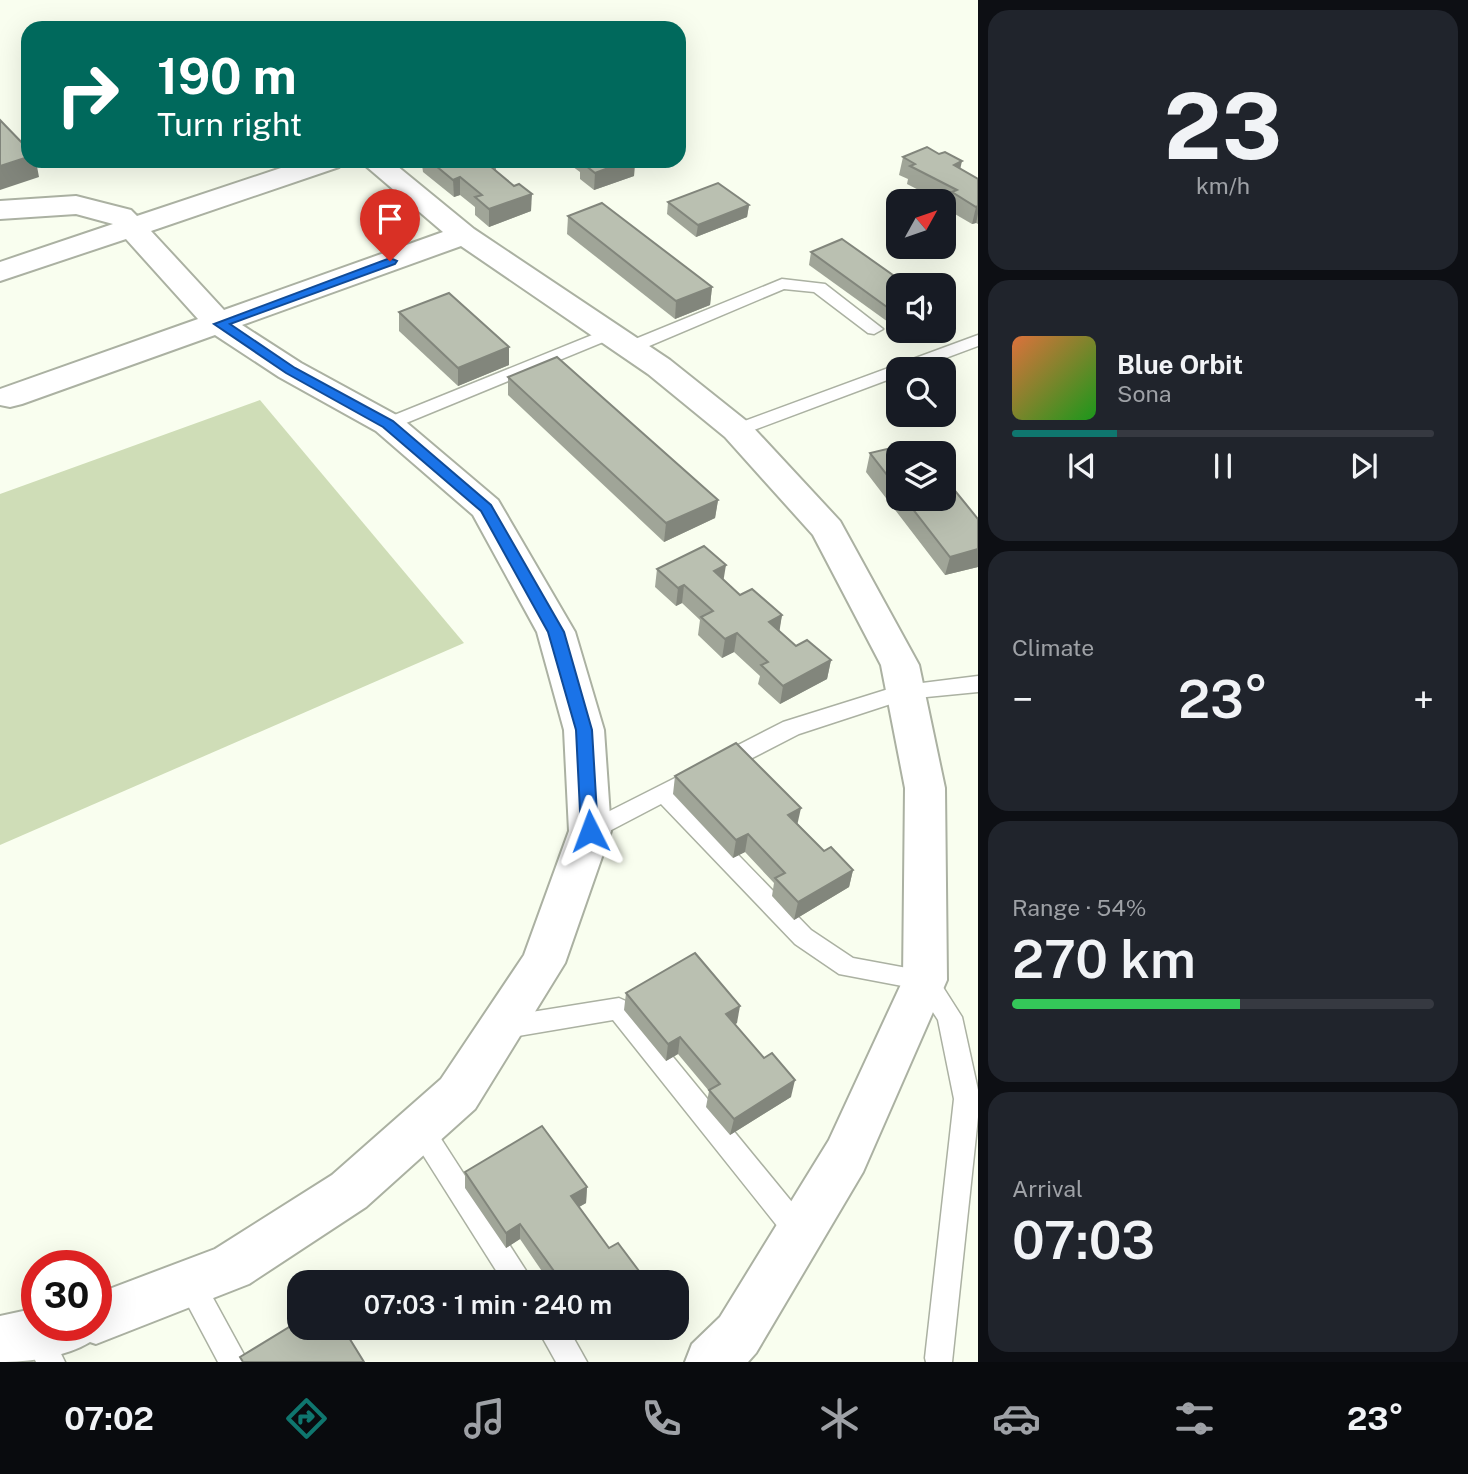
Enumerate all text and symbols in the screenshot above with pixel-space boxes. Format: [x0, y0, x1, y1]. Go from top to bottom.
text: 190 m [157, 47, 297, 105]
icon: right [42, 49, 133, 140]
text: 23 [1164, 73, 1282, 179]
text: Turn right [157, 106, 302, 143]
text: km/h [1196, 172, 1250, 199]
pin [360, 189, 420, 261]
north arrow [886, 189, 956, 259]
map controls [886, 189, 956, 511]
icon: arrive [371, 200, 409, 238]
button: sound [886, 273, 956, 343]
text: Blue Orbit [1117, 349, 1243, 380]
button: search [886, 357, 956, 427]
text: Sona [1117, 380, 1171, 407]
button: layers [886, 441, 956, 511]
icon: previous [1063, 447, 1101, 485]
icon: pause [1204, 447, 1242, 485]
icon: next [1345, 447, 1383, 485]
text: Climate [1012, 634, 1094, 661]
text: 23° [1178, 669, 1268, 730]
text: − [1012, 677, 1033, 722]
text: + [1413, 677, 1434, 722]
position arrow [553, 794, 627, 868]
text: Range · 54% [1012, 894, 1146, 921]
text: 270 km [1012, 929, 1196, 990]
text: Arrival [1012, 1175, 1083, 1202]
text: 07:03 [1012, 1210, 1155, 1271]
speed limit sign: 30 [21, 1250, 112, 1341]
text: 07:03 · 1 min · 240 m [364, 1289, 612, 1320]
icon: directions [282, 1394, 331, 1443]
icon: music [460, 1394, 509, 1443]
icon: phone [637, 1394, 686, 1443]
icon: climate [815, 1394, 864, 1443]
icon: car [992, 1394, 1041, 1443]
icon: filters [1170, 1394, 1219, 1443]
text: 07:02 [64, 1400, 154, 1437]
text: 23° [1347, 1400, 1404, 1437]

